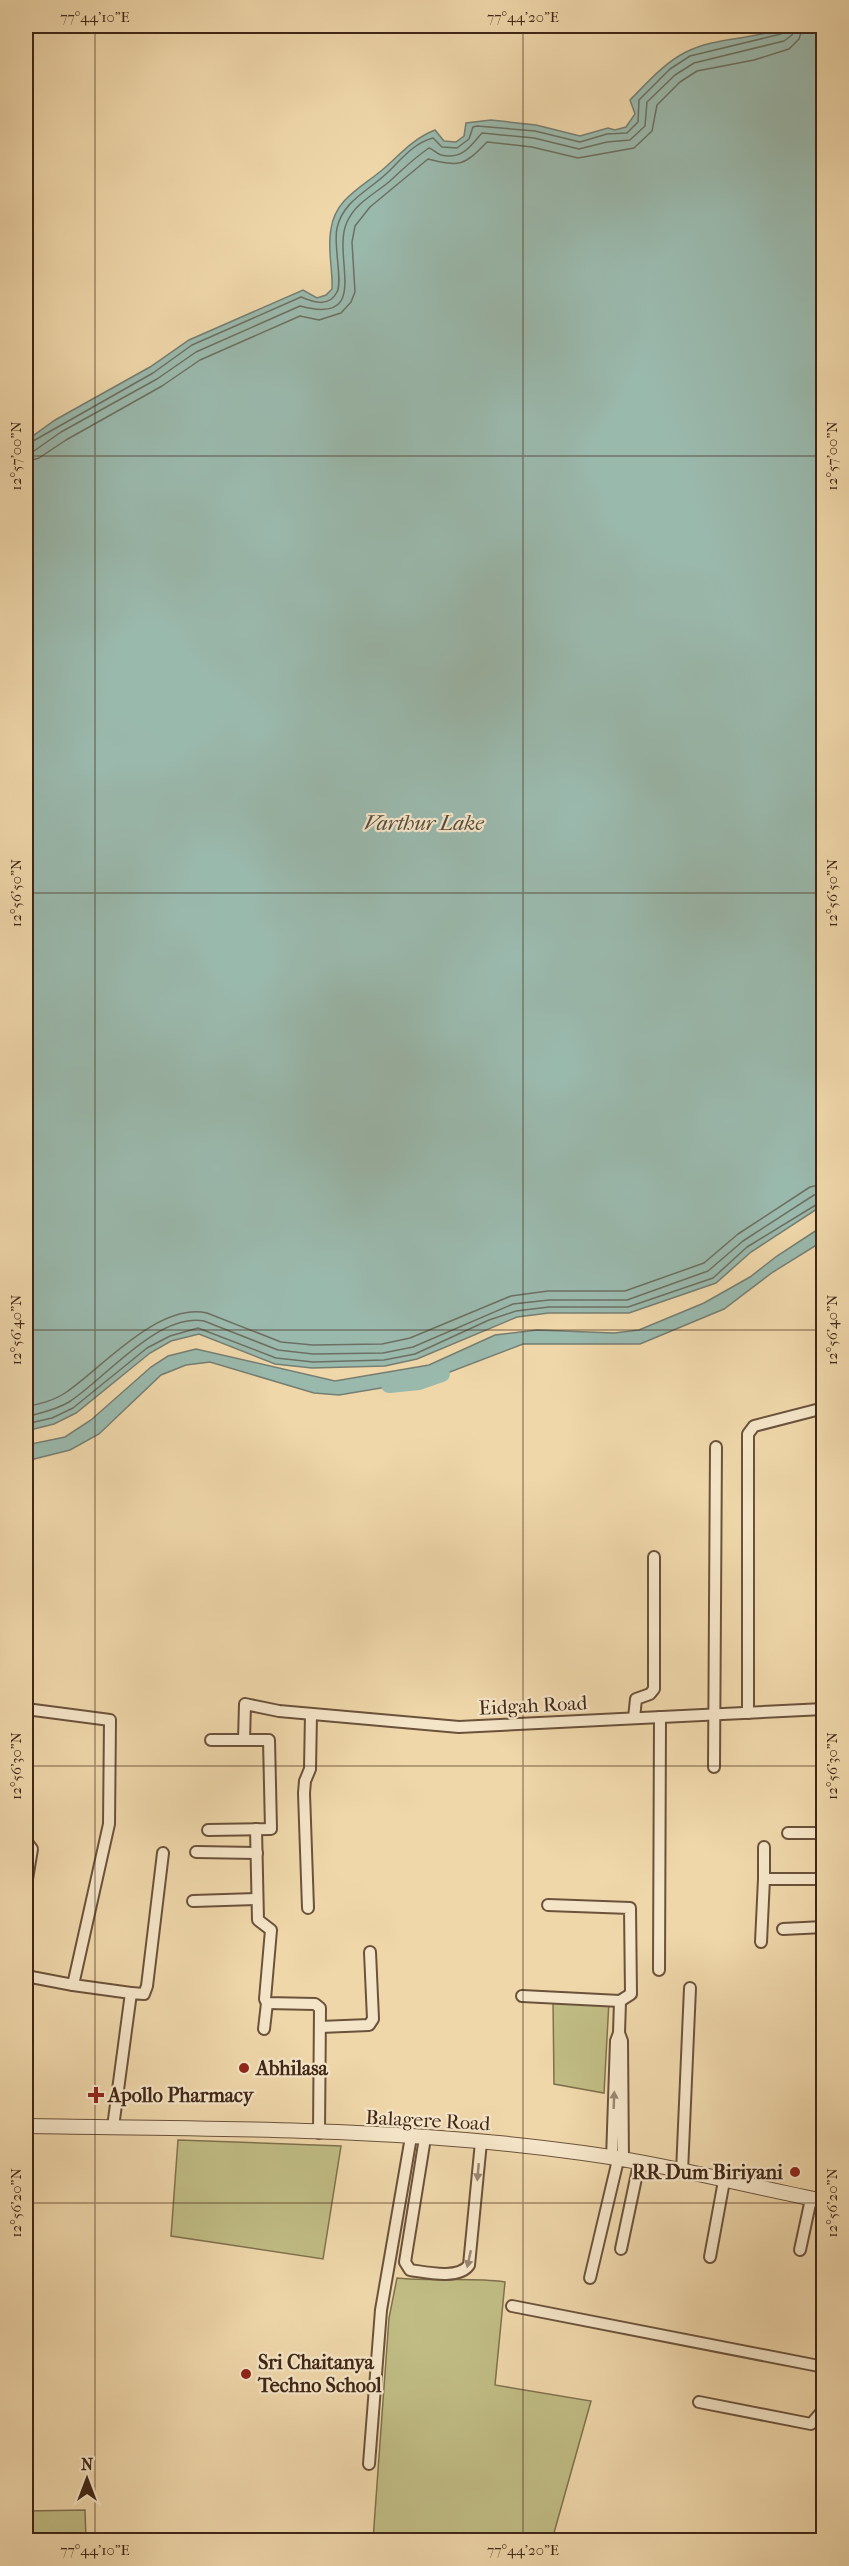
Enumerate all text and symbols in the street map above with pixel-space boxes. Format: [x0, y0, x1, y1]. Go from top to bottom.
text: 77°44'10"E [60, 8, 130, 26]
text: 77°44'20"E [487, 8, 559, 26]
text: 12°57'00"N [7, 421, 25, 491]
text: 12°57'00"N [823, 421, 841, 491]
water label: Varthur Lake [364, 811, 484, 835]
text: 12°56'50"N [7, 858, 25, 927]
text: 12°56'50"N [823, 858, 841, 927]
text: 12°56'40"N [7, 1294, 25, 1365]
text: 12°56'40"N [823, 1294, 841, 1365]
street label: Eidgah Road [478, 1691, 589, 1720]
text: 12°56'30"N [7, 1731, 25, 1800]
text: 12°56'30"N [823, 1731, 841, 1800]
place label: Abhilasa [254, 2057, 329, 2080]
marker: Abhilasa [237, 2061, 251, 2075]
place label: Apollo Pharmacy [106, 2084, 255, 2107]
marker: Apollo Pharmacy [89, 2088, 103, 2102]
one-way arrow [609, 2091, 619, 2110]
street label: Balagere Road [365, 2106, 492, 2135]
place label: RR Dum Biriyani [632, 2161, 784, 2184]
one-way arrow [473, 2162, 483, 2181]
marker: RR Dum Biriyani [788, 2165, 802, 2179]
text: 12°56'20"N [7, 2168, 25, 2238]
text: 12°56'20"N [823, 2168, 841, 2238]
one-way arrow [463, 2250, 473, 2268]
place label: Sri Chaitanya Techno School [257, 2351, 382, 2397]
marker: Sri Chaitanya Techno School [239, 2367, 253, 2381]
north arrow [57, 2449, 117, 2509]
text: N [81, 2455, 94, 2474]
text: 77°44'10"E [60, 2541, 130, 2559]
text: 77°44'20"E [487, 2541, 559, 2559]

